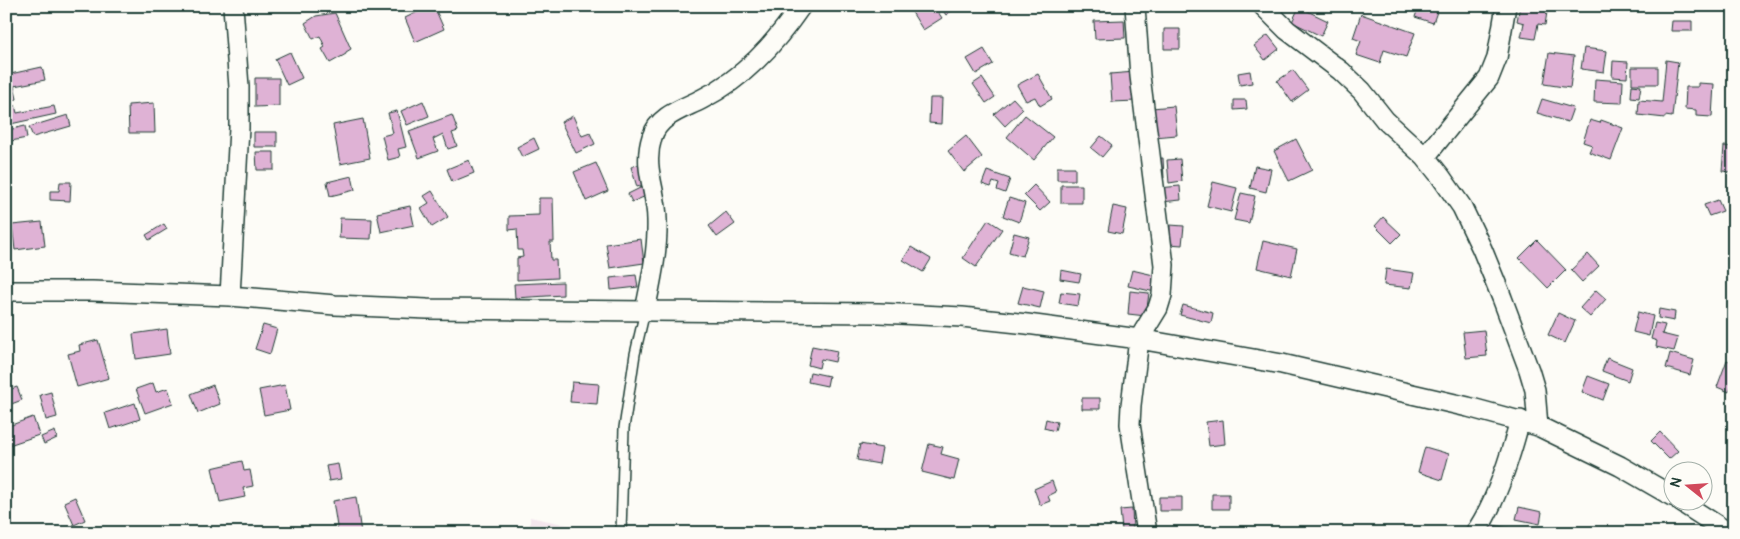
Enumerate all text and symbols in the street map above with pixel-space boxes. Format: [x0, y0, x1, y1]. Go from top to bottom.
north arrow [1662, 462, 1712, 512]
text: N [1667, 475, 1686, 489]

